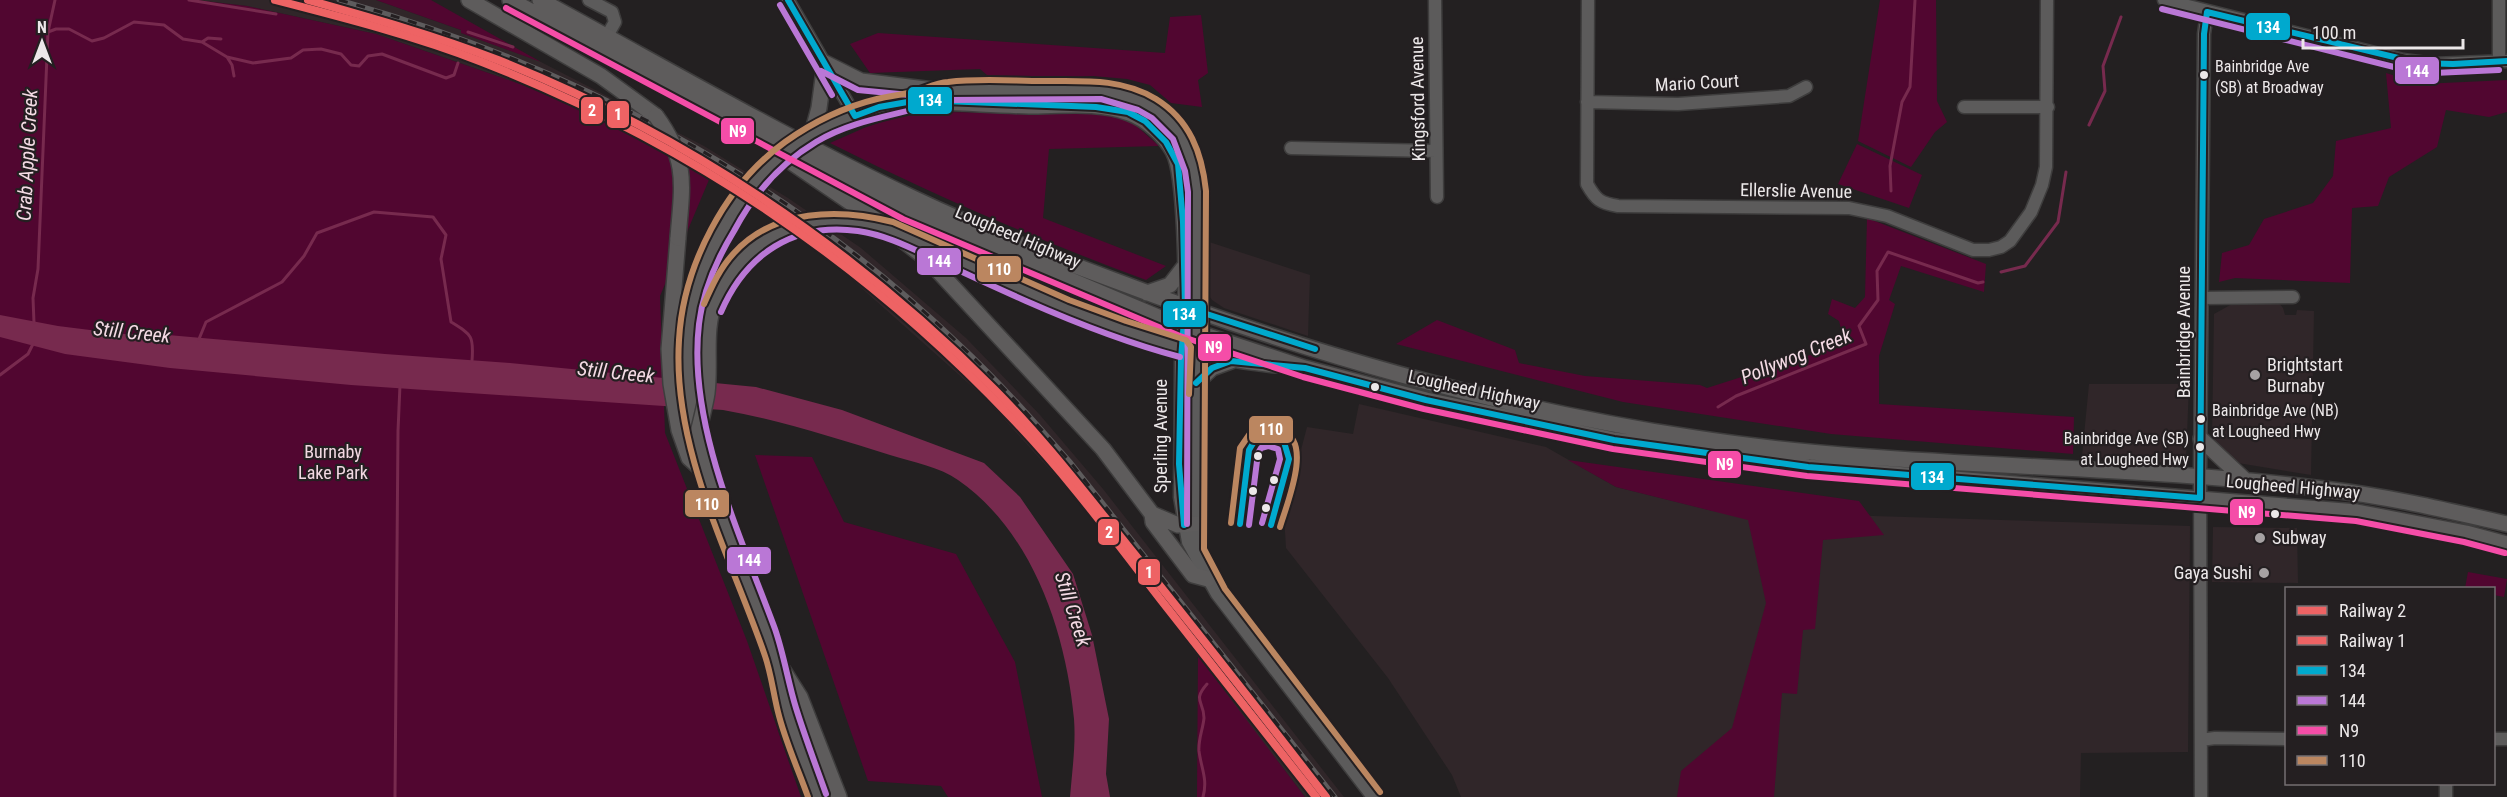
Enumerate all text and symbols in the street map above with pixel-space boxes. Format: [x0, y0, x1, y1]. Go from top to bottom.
north arrow [12, 12, 72, 72]
line badge: 134 [2245, 12, 2291, 41]
scale bar [2303, 12, 2464, 50]
text: N [37, 18, 47, 37]
text: 134 [2256, 18, 2280, 37]
text: 100 m [2312, 22, 2356, 43]
street label: Kingsford Avenue [1406, 36, 1429, 162]
line badge: 144 [2394, 56, 2440, 85]
place label: Bainbridge Ave (SB) at Broadway [2215, 57, 2324, 97]
text: 144 [2405, 62, 2429, 81]
marker: Bainbridge Ave (SB) at Broadway [2198, 69, 2210, 81]
street label: Mario Court [1654, 70, 1740, 95]
line badge: 134 [907, 86, 953, 115]
water label: Crab Apple Creek [12, 87, 43, 222]
text: 134 [918, 91, 942, 110]
line badge: 2 [580, 96, 604, 125]
line badge: 1 [606, 100, 630, 129]
text: 2 [588, 101, 596, 120]
text: 1 [614, 105, 622, 124]
line badge: N9 [720, 117, 755, 145]
text: N9 [729, 122, 747, 141]
street label: Ellerslie Avenue [1740, 179, 1852, 202]
street label: Lougheed Highway [952, 201, 1085, 273]
line badge: 144 [916, 247, 962, 276]
text: 144 [927, 252, 951, 271]
line badge: 110 [976, 255, 1022, 283]
text: 110 [987, 260, 1011, 279]
street label: Bainbridge Avenue [2173, 266, 2194, 398]
line badge: 134 [1162, 300, 1207, 328]
text: 134 [1172, 305, 1196, 324]
water label: Still Creek [92, 316, 173, 348]
water label: Pollywog Creek [1737, 322, 1856, 389]
line badge: N9 [1197, 333, 1232, 362]
text: N9 [1205, 338, 1223, 357]
place label: Brightstart Burnaby [2267, 354, 2343, 396]
water label: Still Creek [576, 356, 657, 388]
street label: Lougheed Highway [1406, 365, 1542, 414]
marker: Brightstart Burnaby [2248, 368, 2262, 382]
street label: Sperling Avenue [1150, 379, 1171, 493]
unlabelled marker [1369, 381, 1381, 393]
place label: Bainbridge Ave (NB) at Lougheed Hwy [2212, 401, 2339, 441]
marker: Bainbridge Ave (NB) at Lougheed Hwy [2195, 413, 2207, 425]
line badge: 110 [1248, 415, 1294, 444]
text: 110 [1259, 420, 1283, 439]
place label: Bainbridge Ave (SB) at Lougheed Hwy [2064, 429, 2189, 469]
park label: Burnaby Lake Park [298, 441, 368, 483]
marker: Bainbridge Ave (SB) at Lougheed Hwy [2194, 441, 2206, 453]
unlabelled marker [1252, 450, 1264, 462]
line badge: N9 [1707, 450, 1742, 479]
text: N9 [1716, 455, 1734, 474]
line badge: 134 [1910, 462, 1955, 491]
text: 134 [1920, 468, 1944, 487]
street label: Lougheed Highway [2225, 470, 2361, 503]
unlabelled marker [1268, 474, 1280, 486]
unlabelled marker [1247, 485, 1259, 497]
line badge: 110 [684, 489, 730, 518]
text: 110 [695, 495, 719, 514]
line badge: N9 [2229, 498, 2264, 526]
unlabelled marker [1260, 502, 1272, 514]
text: N9 [2238, 503, 2256, 522]
unlabelled marker [2269, 508, 2281, 520]
line badge: 2 [1097, 518, 1120, 546]
text: 2 [1105, 523, 1113, 542]
place label: Subway [2272, 527, 2327, 548]
marker: Subway [2253, 531, 2267, 545]
line badge: 144 [726, 546, 772, 575]
text: 144 [737, 551, 761, 570]
line badge: 1 [1137, 558, 1161, 586]
place label: Gaya Sushi [2174, 562, 2252, 583]
text: 1 [1145, 563, 1153, 582]
marker: Gaya Sushi [2257, 566, 2271, 580]
water label: Still Creek [1050, 569, 1097, 651]
legend [2285, 587, 2495, 785]
text: Railway 2 [2339, 600, 2406, 621]
text: Railway 1 [2339, 630, 2406, 651]
text: 134 [2339, 660, 2366, 681]
text: 144 [2339, 690, 2366, 711]
text: N9 [2339, 720, 2359, 741]
text: 110 [2339, 750, 2366, 771]

